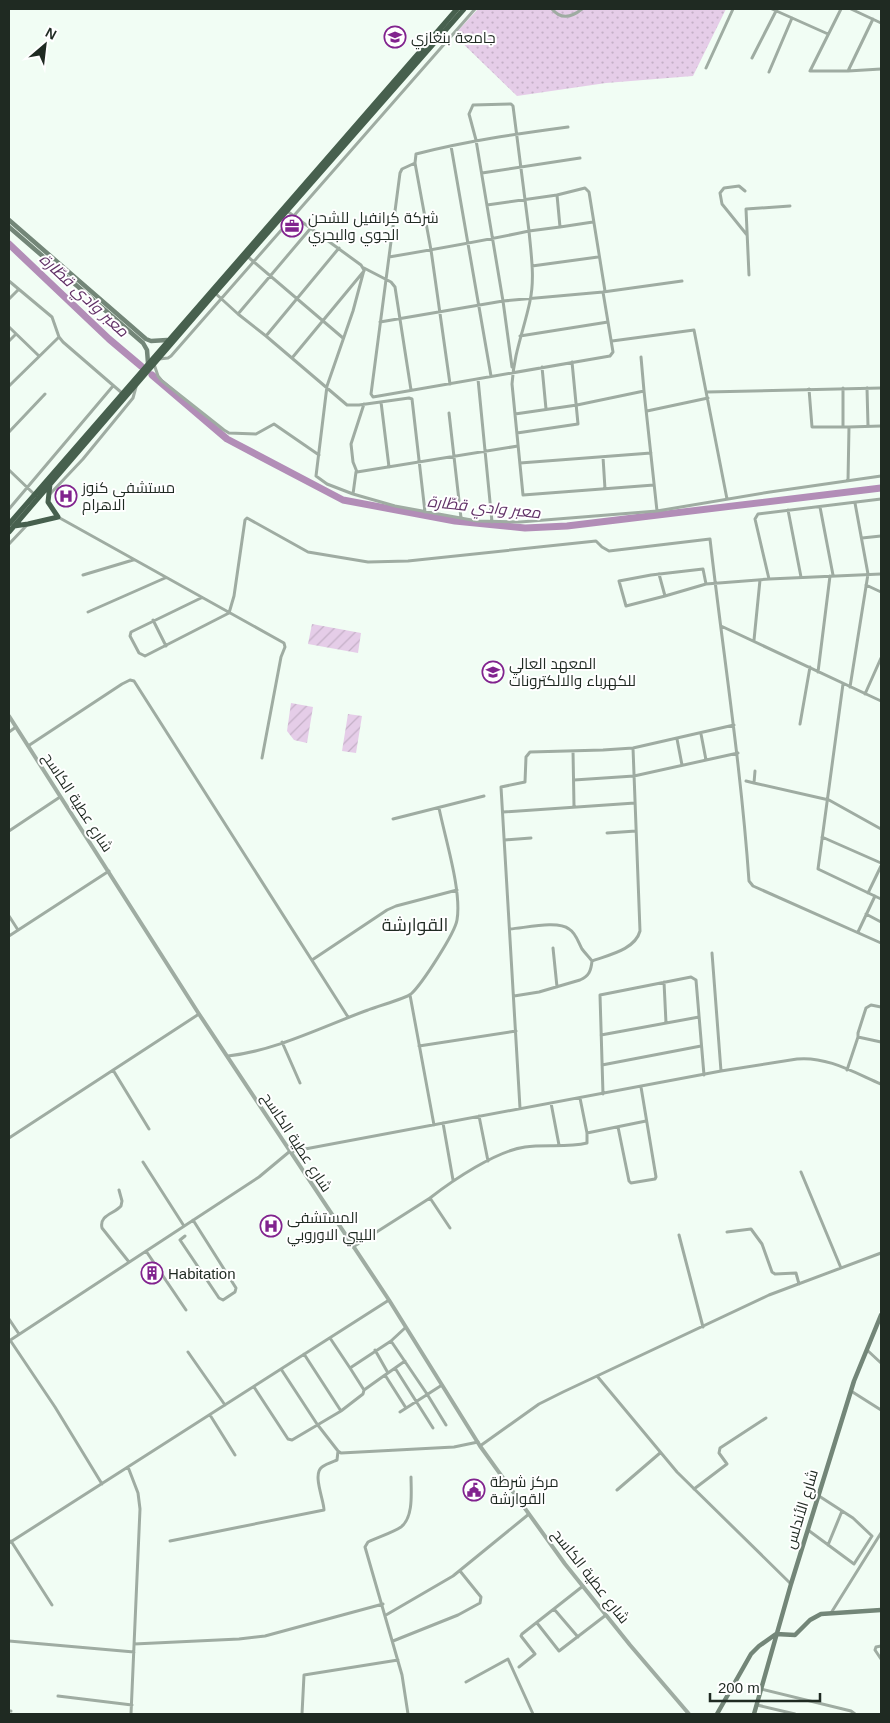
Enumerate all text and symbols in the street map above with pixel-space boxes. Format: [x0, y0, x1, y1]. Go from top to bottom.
north arrow [20, 20, 70, 70]
text: N [43, 24, 59, 43]
school or university icon: جامعة بنغازي [383, 25, 407, 49]
place label: جامعة بنغازي [411, 29, 496, 50]
place label: شركة كرانفيل للشحن الجوي والبحري [308, 209, 439, 247]
office icon: شركة كرانفيل للشحن الجوي والبحري [280, 214, 304, 238]
water label: معبر وادي قطّارة [34, 250, 132, 343]
place label: مستشفى كنوز الاهرام [81, 479, 175, 515]
hospital icon: مستشفى كنوز الاهرام [54, 484, 78, 508]
water label: معبر وادي قطّارة [426, 493, 542, 525]
place label: المعهد العالي للكهرباء والالكترونات [509, 655, 636, 691]
school or university icon: المعهد العالي للكهرباء والالكترونات [481, 660, 505, 684]
street label: شارع عطية الكاسح [37, 749, 116, 856]
district label: القوارشة [382, 915, 448, 936]
street label: شارع عطية الكاسح [256, 1089, 335, 1196]
place label: المستشفی الليبي الاوروبي [287, 1209, 376, 1247]
hospital icon: المستشفی الليبي الاوروبي [259, 1214, 283, 1238]
building icon: Habitation [140, 1261, 164, 1285]
place label: Habitation [168, 1265, 236, 1282]
street label: شارع الأندلس [781, 1467, 824, 1551]
place label: مركز شرطة القوارشة [490, 1473, 559, 1508]
public building icon: مركز شرطة القوارشة [462, 1478, 486, 1502]
street label: شارع عطية الكاسح [547, 1526, 633, 1628]
scale bar [710, 1670, 820, 1702]
text: 200 m [718, 1679, 760, 1696]

